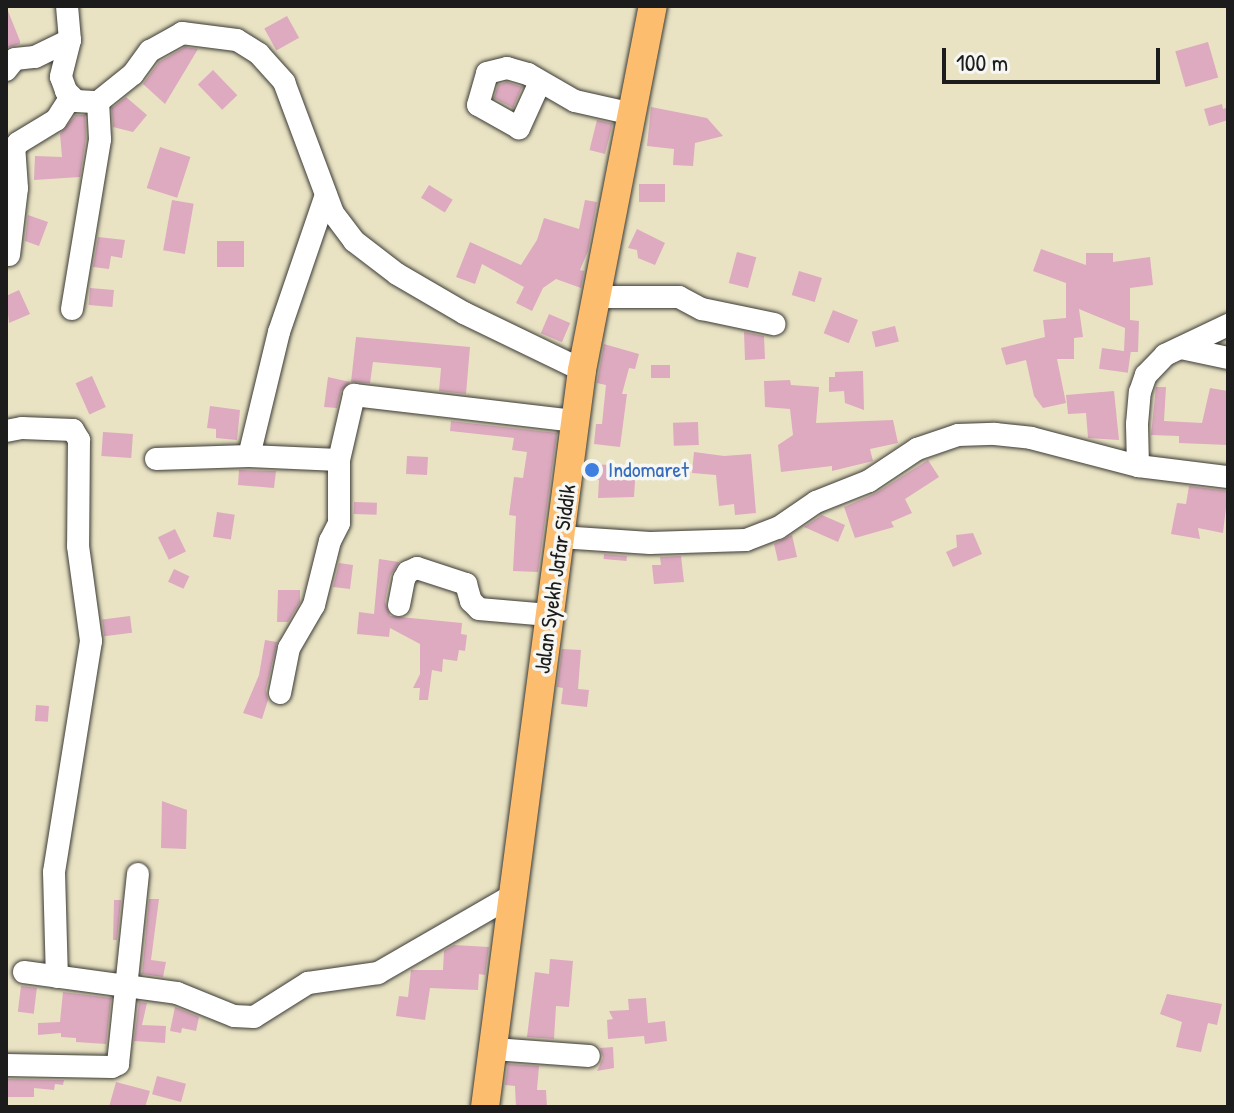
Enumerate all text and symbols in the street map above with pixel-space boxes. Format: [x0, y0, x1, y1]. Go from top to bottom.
scale bar [946, 32, 1164, 82]
text: 100 m [956, 46, 1008, 78]
place label: Indomaret [608, 457, 689, 483]
marker: Indomaret [583, 461, 601, 479]
street label: Jalan Syekh Jafar Siddik [529, 483, 581, 675]

